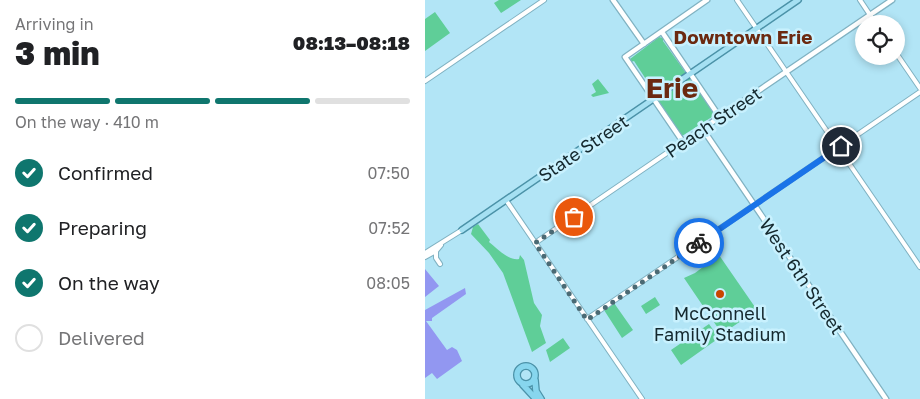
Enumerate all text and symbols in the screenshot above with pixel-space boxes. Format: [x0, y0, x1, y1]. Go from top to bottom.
text: Arriving in [15, 14, 94, 34]
map controls [855, 15, 905, 65]
button: locate [855, 15, 905, 65]
district label: Downtown Erie [674, 25, 812, 48]
text: 08:13–08:18 [293, 31, 410, 54]
text: 3 min [15, 34, 100, 72]
district label: Erie [646, 71, 698, 104]
street label: Peach Street [661, 82, 765, 162]
street label: State Street [534, 110, 632, 186]
text: On the way · 410 m [15, 112, 159, 132]
pin [820, 125, 862, 167]
icon: home [827, 132, 855, 160]
icon: check [15, 159, 43, 187]
text: Confirmed [58, 161, 153, 184]
text: 07:50 [368, 163, 410, 183]
pin [553, 196, 595, 238]
icon: bag [560, 203, 588, 231]
icon: check [15, 214, 43, 242]
street label: West 6th Street [755, 214, 849, 338]
text: Preparing [58, 216, 147, 239]
text: 07:52 [368, 218, 410, 238]
courier [674, 218, 724, 268]
icon: bike [685, 229, 713, 257]
icon: check [15, 269, 43, 297]
text: On the way [58, 271, 160, 294]
text: 08:05 [366, 273, 410, 293]
marker: McConnell Family Stadium [714, 288, 726, 300]
place label: McConnell Family Stadium [654, 302, 786, 345]
text: Delivered [58, 326, 145, 349]

